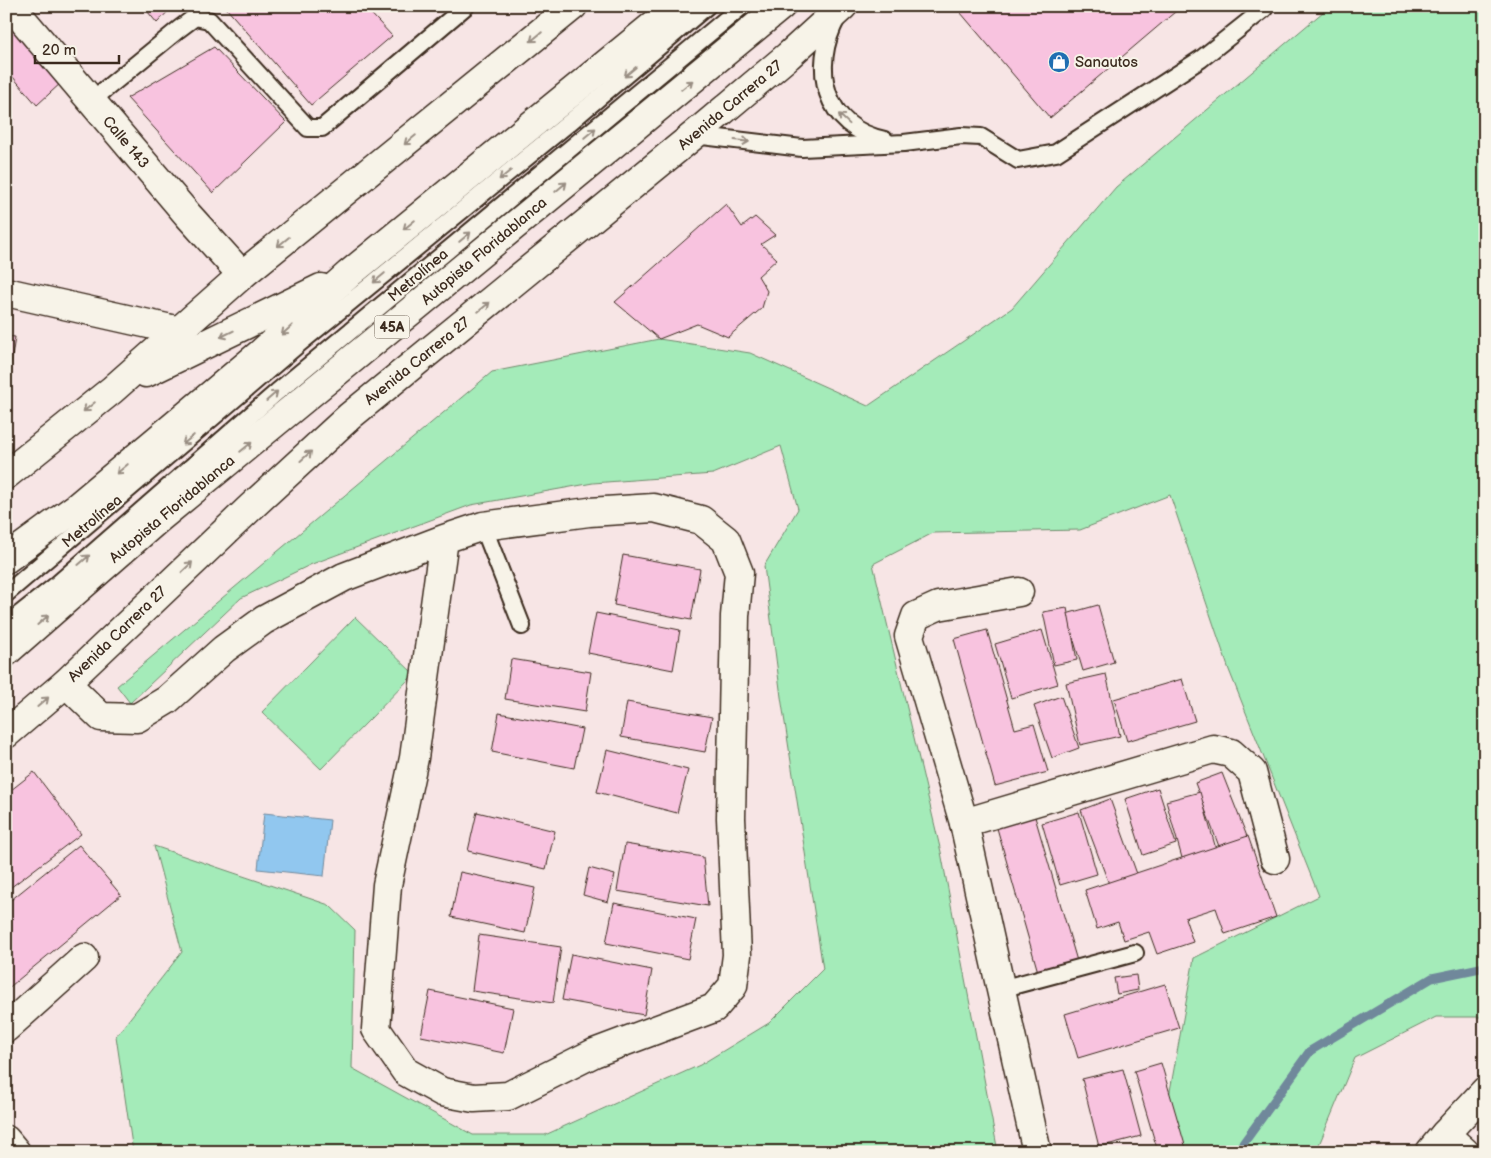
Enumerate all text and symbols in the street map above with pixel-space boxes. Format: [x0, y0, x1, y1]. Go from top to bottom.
scale bar [35, 32, 119, 64]
one-way arrow [529, 32, 542, 43]
text: 20 m [42, 41, 76, 60]
shop icon: Sanautos [1047, 50, 1071, 74]
place label: Sanautos [1075, 53, 1139, 72]
street label: Avenida Carrera 27 [674, 56, 787, 155]
one-way arrow [624, 66, 637, 77]
one-way arrow [680, 79, 693, 90]
street label: Calle 143 [98, 112, 153, 173]
one-way arrow [837, 113, 850, 125]
one-way arrow [583, 127, 596, 138]
one-way arrow [404, 135, 417, 146]
one-way arrow [734, 136, 750, 146]
one-way arrow [498, 170, 511, 181]
one-way arrow [554, 182, 567, 193]
street label: Autopista Floridablanca [418, 193, 551, 310]
one-way arrow [403, 219, 416, 230]
one-way arrow [458, 231, 471, 242]
one-way arrow [277, 237, 290, 248]
street label: Metrolínea [384, 245, 452, 306]
one-way arrow [373, 272, 386, 283]
one-way arrow [477, 301, 490, 312]
street label: Avenida Carrera 27 [361, 313, 474, 410]
road number: 45A [374, 316, 410, 338]
one-way arrow [280, 324, 293, 336]
one-way arrow [219, 329, 234, 339]
one-way arrow [266, 390, 279, 402]
one-way arrow [83, 402, 96, 413]
one-way arrow [182, 434, 195, 445]
one-way arrow [240, 441, 253, 452]
one-way arrow [299, 450, 312, 462]
street label: Autopista Floridablanca [106, 451, 239, 568]
one-way arrow [116, 463, 129, 474]
street label: Metrolínea [58, 491, 126, 552]
one-way arrow [77, 555, 90, 566]
one-way arrow [181, 561, 193, 573]
street label: Avenida Carrera 27 [64, 582, 171, 686]
one-way arrow [36, 615, 49, 626]
one-way arrow [37, 697, 50, 708]

